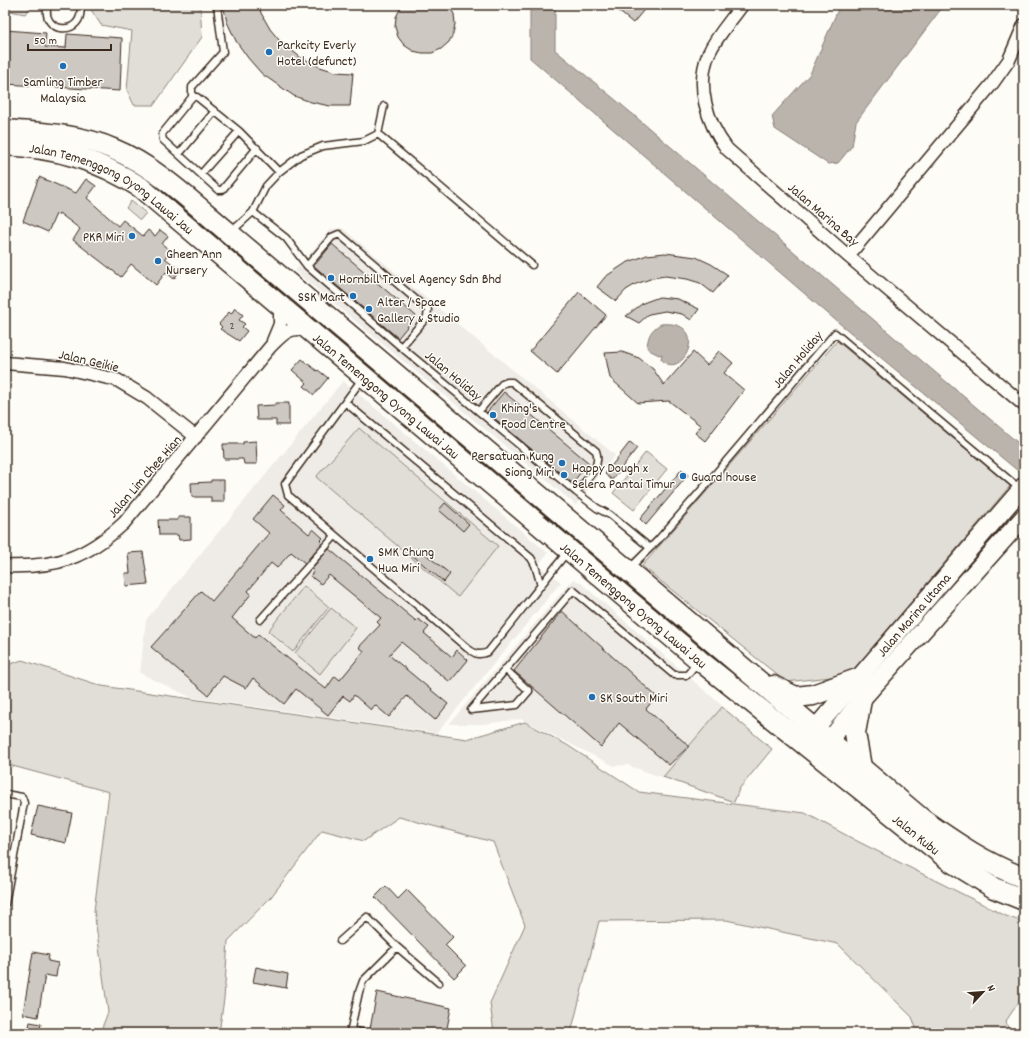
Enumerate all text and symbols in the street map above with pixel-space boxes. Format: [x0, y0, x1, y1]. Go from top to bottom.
scale bar [28, 26, 111, 52]
text: 50 m [34, 33, 57, 50]
place label: Parkcity Everly Hotel (defunct) [277, 36, 357, 72]
marker: Parkcity Everly Hotel (defunct) [264, 47, 274, 57]
marker: Samling Timber Malaysia [58, 61, 68, 71]
place label: Samling Timber Malaysia [23, 73, 103, 109]
street label: Jalan Temenggong Oyong Lawai Jau [28, 139, 197, 240]
street label: Jalan Marina Bay [783, 179, 863, 252]
place label: PKR Miri [83, 228, 124, 248]
marker: PKR Miri [127, 231, 137, 241]
place label: Gheen Ann Nursery [166, 245, 222, 281]
marker: Gheen Ann Nursery [153, 256, 163, 266]
place label: Hornbill Travel Agency Sdn Bhd [339, 270, 501, 290]
marker: Hornbill Travel Agency Sdn Bhd [326, 273, 336, 283]
place label: SSK Mart [298, 288, 345, 308]
marker: SSK Mart [348, 291, 358, 301]
place label: Alter / Space Gallery & Studio [377, 293, 460, 329]
marker: Alter / Space Gallery & Studio [364, 304, 374, 314]
house number: 2 [229, 318, 235, 335]
street label: Jalan Holiday [769, 327, 829, 393]
street label: Jalan Temenggong Oyong Lawai Jau [307, 329, 463, 465]
street label: Jalan Geikie [56, 345, 121, 379]
street label: Jalan Holiday [420, 347, 486, 407]
place label: Khing's Food Centre [501, 399, 566, 435]
marker: Khing's Food Centre [488, 410, 498, 420]
street label: Jalan Lim Chee Hian [104, 432, 187, 523]
place label: Persatuan Kung Siong Miri [471, 447, 554, 483]
marker: Persatuan Kung Siong Miri [557, 458, 567, 468]
place label: Happy Dough x Selera Pantai Timur [572, 459, 675, 495]
place label: Guard house [691, 468, 756, 488]
marker: Happy Dough x Selera Pantai Timur [559, 470, 569, 480]
marker: Guard house [678, 471, 688, 481]
street label: Jalan Temenggong Oyong Lawai Jau [555, 538, 710, 674]
place label: SMK Chung Hua Miri [378, 543, 434, 579]
marker: SMK Chung Hua Miri [365, 554, 375, 564]
street label: Jalan Marina Utama [873, 569, 957, 662]
place label: SK South Miri [600, 689, 668, 709]
marker: SK South Miri [587, 692, 597, 702]
street label: Jalan Kubu [887, 810, 943, 861]
north arrow [963, 972, 1003, 1012]
text: N [982, 983, 999, 995]

